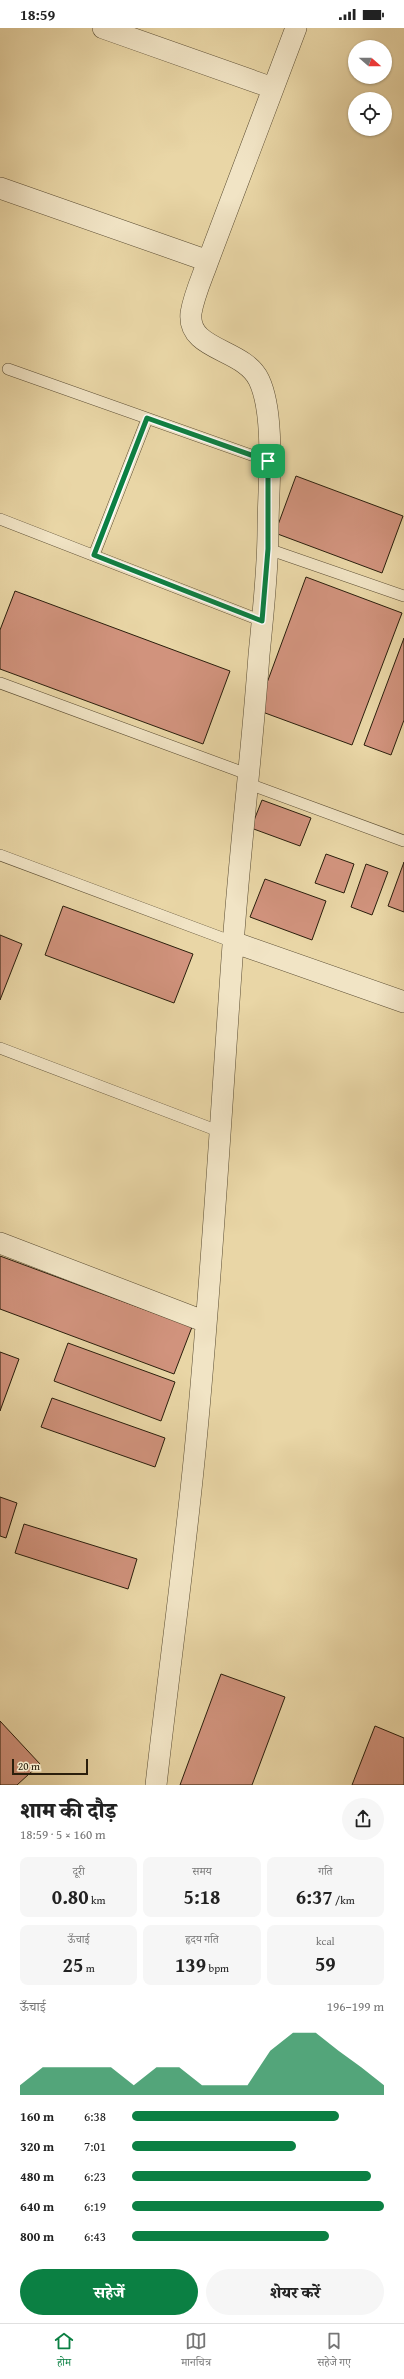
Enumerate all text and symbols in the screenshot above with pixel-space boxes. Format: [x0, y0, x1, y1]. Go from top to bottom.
text: 18:59 [20, 4, 55, 25]
north arrow [348, 40, 392, 84]
map controls [348, 40, 392, 136]
button: locate [348, 92, 392, 136]
pin [251, 444, 285, 478]
icon: arrive [257, 450, 279, 472]
scale bar [12, 1757, 88, 1776]
text: 20 m [18, 1758, 40, 1774]
text: शाम की दौड़ [20, 1794, 117, 1826]
button: share [342, 1798, 384, 1840]
text: 18:59 · 5 × 160 m [20, 1825, 106, 1844]
text: दूरी [73, 1863, 85, 1879]
text: समय [192, 1863, 212, 1879]
text: गति [318, 1863, 333, 1879]
text: 0.80 [52, 1882, 89, 1911]
text: 5:18 [184, 1882, 220, 1911]
text: 6:37 [296, 1882, 333, 1911]
text: km [89, 1892, 106, 1908]
text: /km [333, 1892, 355, 1908]
text: ऊँचाई [68, 1931, 90, 1947]
text: हृदय गति [185, 1931, 219, 1947]
text: kcal [316, 1933, 335, 1949]
text: 59 [315, 1949, 336, 1978]
text: 25 [63, 1950, 83, 1979]
text: 139 [175, 1950, 206, 1979]
text: m [83, 1960, 95, 1976]
text: bpm [206, 1960, 229, 1976]
text: ऊँचाई [20, 1997, 46, 2016]
text: 196–199 m [327, 1997, 384, 2016]
text: 160 m [20, 2107, 54, 2126]
text: 6:38 [84, 2107, 106, 2126]
text: 320 m [20, 2137, 54, 2156]
text: 7:01 [84, 2137, 106, 2156]
text: 480 m [20, 2167, 54, 2186]
text: 6:23 [84, 2167, 106, 2186]
text: 640 m [20, 2197, 54, 2216]
text: 6:19 [84, 2197, 106, 2216]
text: 800 m [20, 2227, 54, 2246]
text: 6:43 [84, 2227, 106, 2246]
button: सहेजें [20, 2269, 198, 2315]
button: शेयर करें [206, 2269, 384, 2315]
tab: होम [53, 2330, 75, 2373]
tab: मानचित्र [181, 2330, 211, 2373]
tab: सहेजे गए [317, 2330, 351, 2373]

